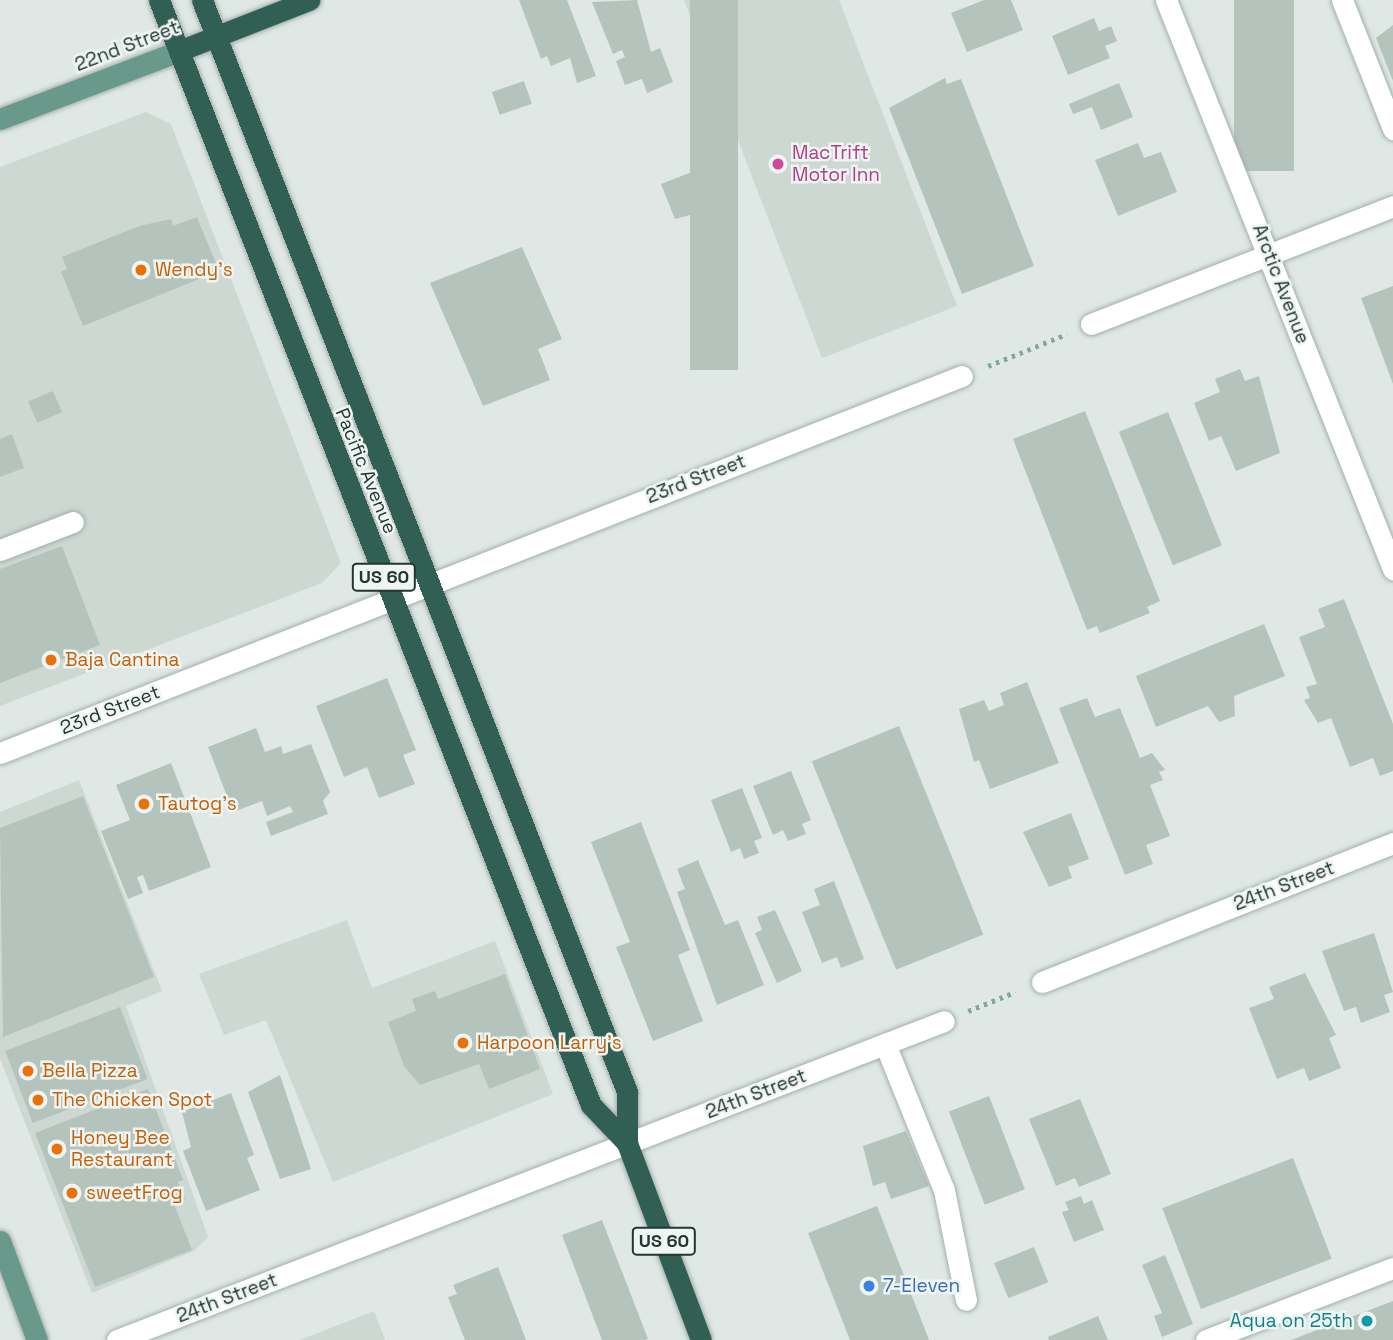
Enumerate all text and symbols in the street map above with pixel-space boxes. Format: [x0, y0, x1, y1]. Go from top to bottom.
street label: 22nd Street [72, 16, 182, 76]
place label: MacTrift Motor Inn [792, 142, 880, 186]
marker: MacTrift Motor Inn [770, 156, 786, 172]
street label: Arctic Avenue [1248, 221, 1314, 347]
place label: Wendy's [155, 259, 233, 281]
marker: Wendy's [133, 262, 149, 278]
street label: Pacific Avenue [330, 405, 402, 537]
street label: 23rd Street [643, 450, 749, 508]
road number: US 60 [351, 562, 417, 592]
place label: Baja Cantina [65, 649, 179, 671]
marker: Baja Cantina [43, 652, 59, 668]
street label: 23rd Street [57, 681, 163, 739]
place label: Tautog's [158, 793, 237, 815]
marker: Tautog's [136, 796, 152, 812]
street label: 24th Street [1230, 856, 1338, 916]
place label: Harpoon Larry's [477, 1032, 622, 1054]
marker: Harpoon Larry's [455, 1035, 471, 1051]
place label: Bella Pizza [42, 1060, 138, 1082]
marker: Bella Pizza [20, 1063, 36, 1079]
street label: 24th Street [702, 1064, 810, 1124]
place label: The Chicken Spot [52, 1089, 212, 1111]
marker: The Chicken Spot [30, 1092, 46, 1108]
place label: Honey Bee Restaurant [71, 1127, 173, 1171]
marker: Honey Bee Restaurant [49, 1141, 65, 1157]
place label: sweetFrog [86, 1182, 183, 1204]
marker: sweetFrog [64, 1185, 80, 1201]
road number: US 60 [631, 1226, 697, 1256]
street label: 24th Street [173, 1268, 281, 1328]
place label: 7-Eleven [883, 1275, 960, 1297]
marker: 7-Eleven [861, 1278, 877, 1294]
place label: Aqua on 25th [1230, 1310, 1353, 1332]
marker: Aqua on 25th [1359, 1313, 1375, 1329]

